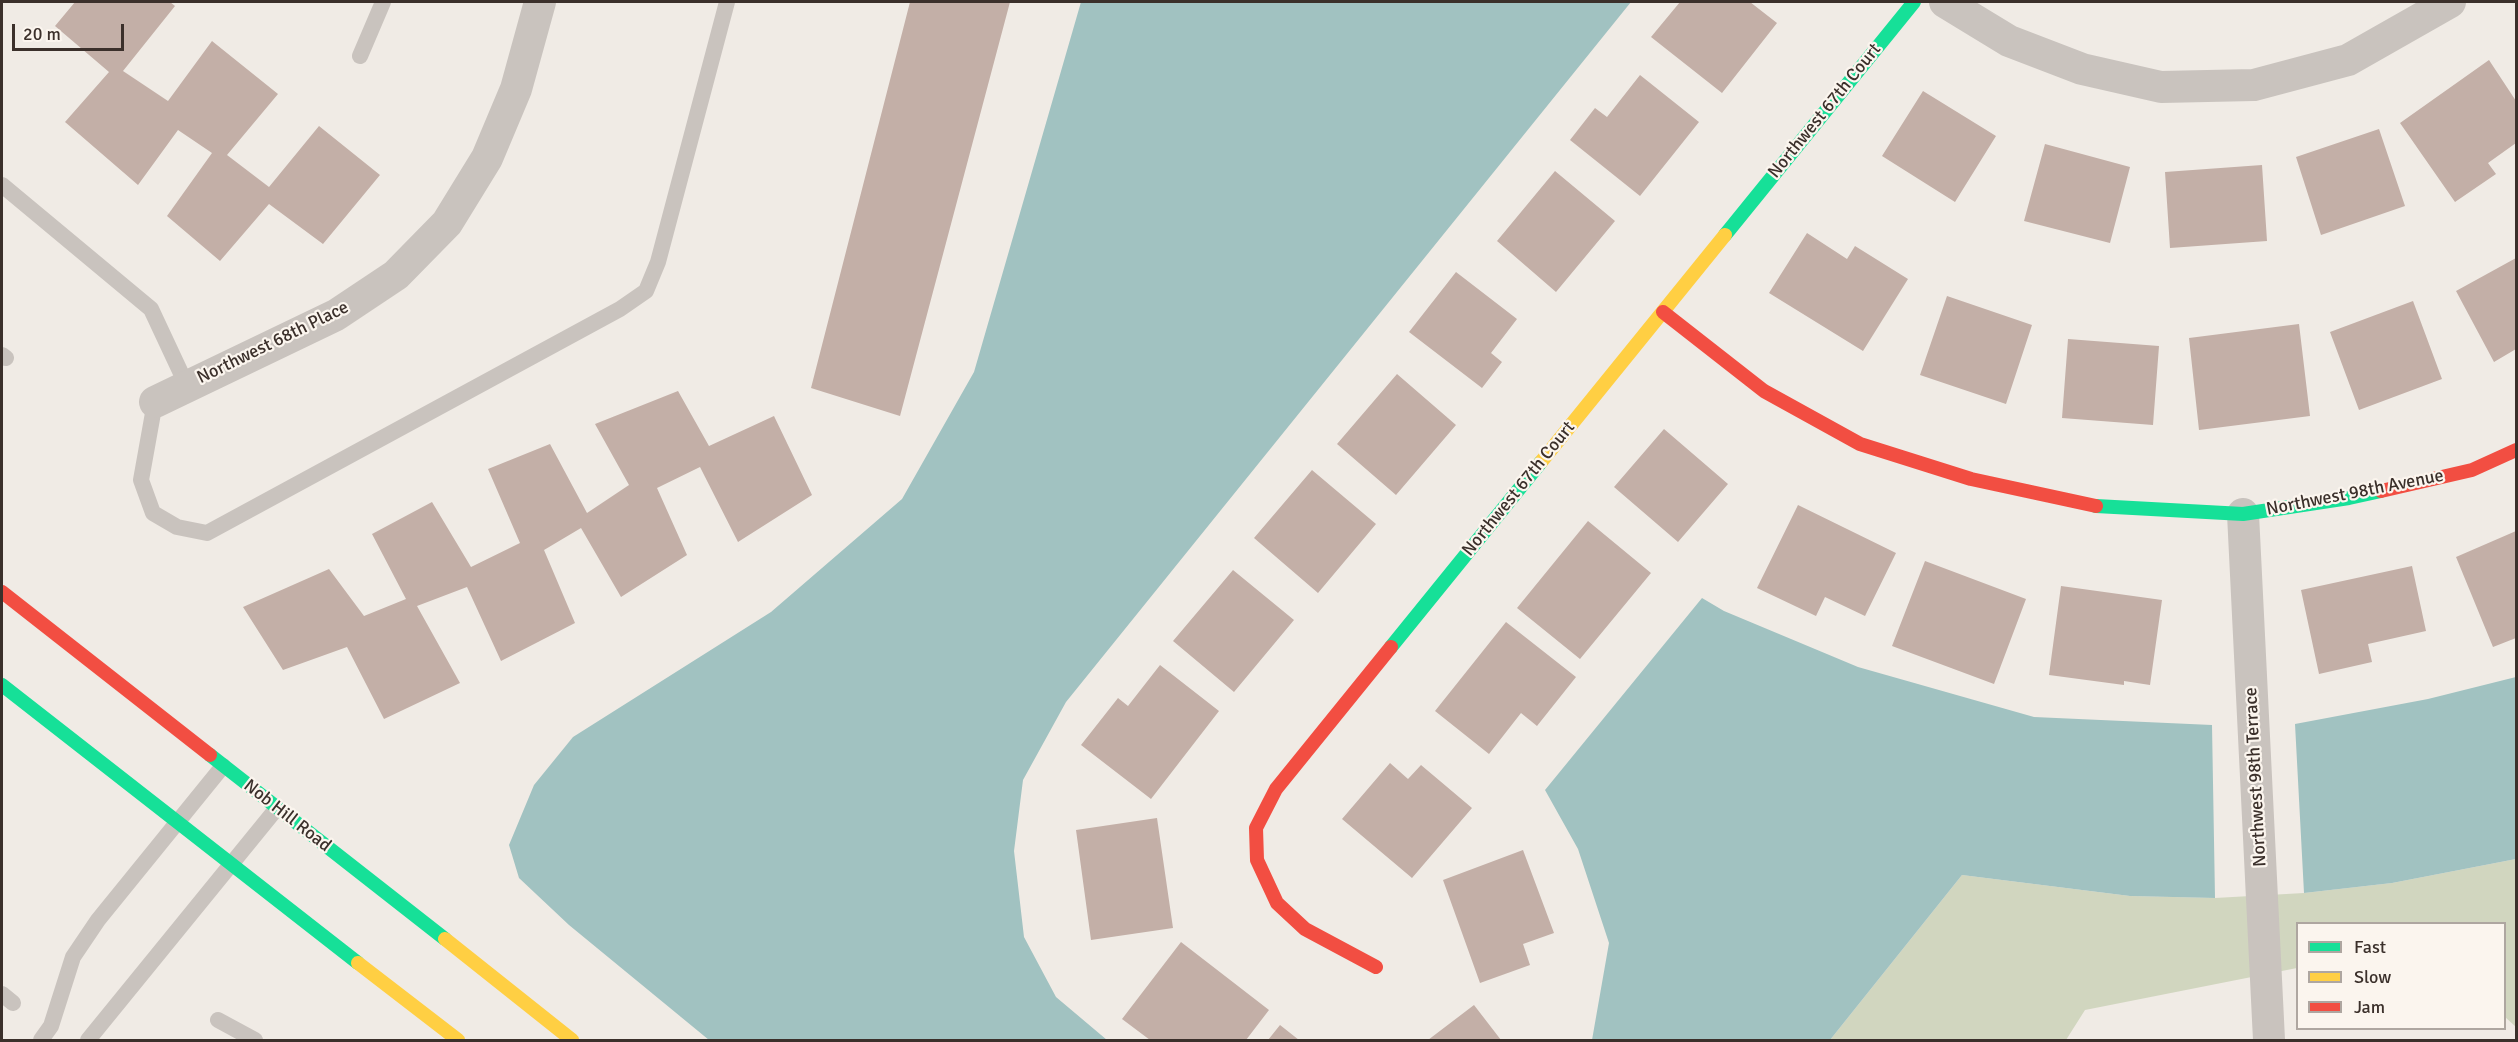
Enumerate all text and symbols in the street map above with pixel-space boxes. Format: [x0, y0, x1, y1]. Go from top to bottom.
scale bar [15, 12, 128, 50]
text: 20 m [23, 23, 61, 45]
street label: Northwest 67th Court [1764, 39, 1886, 183]
street label: Northwest 68th Place [194, 297, 352, 389]
street label: Northwest 67th Court [1458, 417, 1580, 561]
street label: Northwest 98th Avenue [2265, 465, 2445, 521]
street label: Northwest 98th Terrace [2241, 687, 2271, 867]
street label: Nob Hill Road [239, 775, 335, 857]
legend [2296, 922, 2506, 1030]
text: Fast [2354, 936, 2386, 958]
text: Slow [2354, 966, 2391, 988]
text: Jam [2354, 996, 2385, 1018]

